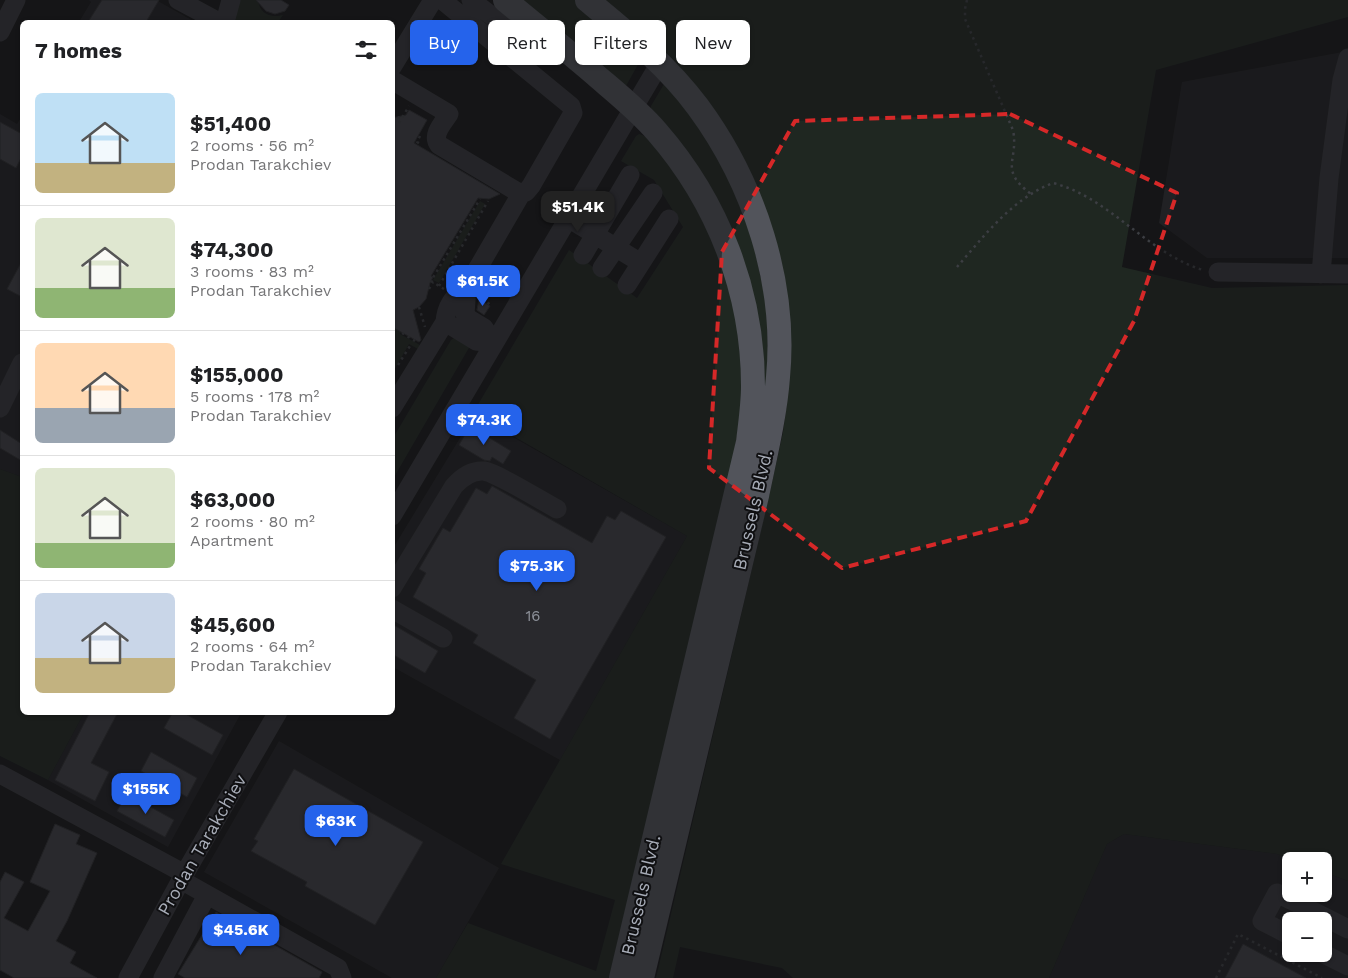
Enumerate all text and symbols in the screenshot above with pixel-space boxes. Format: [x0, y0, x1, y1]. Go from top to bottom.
chip: Buy [410, 20, 478, 65]
chip: Rent [488, 20, 565, 65]
chip: Filters [575, 20, 666, 65]
chip: New [676, 20, 750, 65]
icon: filters [352, 36, 380, 64]
text: 7 homes [35, 38, 122, 63]
text: $51,400 [190, 111, 271, 136]
icon: home [75, 113, 135, 173]
text: 2 rooms · 56 m² [190, 136, 314, 155]
text: Prodan Tarakchiev [190, 155, 331, 174]
pin: $51.4K [537, 190, 619, 233]
text: $51.4K [552, 197, 604, 216]
text: $74,300 [190, 237, 274, 262]
icon: home [75, 238, 135, 298]
text: 3 rooms · 83 m² [190, 262, 314, 281]
pin: $61.5K [442, 264, 524, 307]
text: $61.5K [457, 271, 509, 290]
text: Prodan Tarakchiev [190, 281, 331, 300]
text: $155,000 [190, 362, 283, 387]
icon: home [75, 363, 135, 423]
text: 5 rooms · 178 m² [190, 387, 319, 406]
pin: $74.3K [443, 404, 525, 446]
text: Prodan Tarakchiev [190, 406, 331, 425]
text: $74.3K [457, 410, 511, 429]
street label: Brussels Blvd. [728, 448, 777, 572]
text: $63,000 [190, 487, 275, 512]
icon: home [75, 488, 135, 548]
text: 2 rooms · 80 m² [190, 512, 315, 531]
text: Apartment [190, 531, 273, 550]
pin: $75.3K [496, 550, 578, 592]
text: $75.3K [510, 556, 564, 575]
house number: 16 [526, 607, 540, 625]
text: $45,600 [190, 612, 275, 637]
icon: home [75, 613, 135, 673]
text: 2 rooms · 64 m² [190, 637, 315, 656]
text: Prodan Tarakchiev [190, 656, 331, 675]
street label: Prodan Tarakchiev [153, 770, 251, 919]
pin: $155K [111, 772, 181, 815]
text: $155K [123, 779, 169, 798]
pin: $63K [306, 804, 366, 847]
text: $63K [316, 811, 356, 830]
street label: Brussels Blvd. [616, 833, 665, 957]
map controls [1282, 852, 1332, 962]
button: + [1282, 852, 1332, 902]
button: − [1282, 912, 1332, 962]
pin: $45.6K [200, 914, 282, 956]
text: $45.6K [213, 920, 269, 939]

